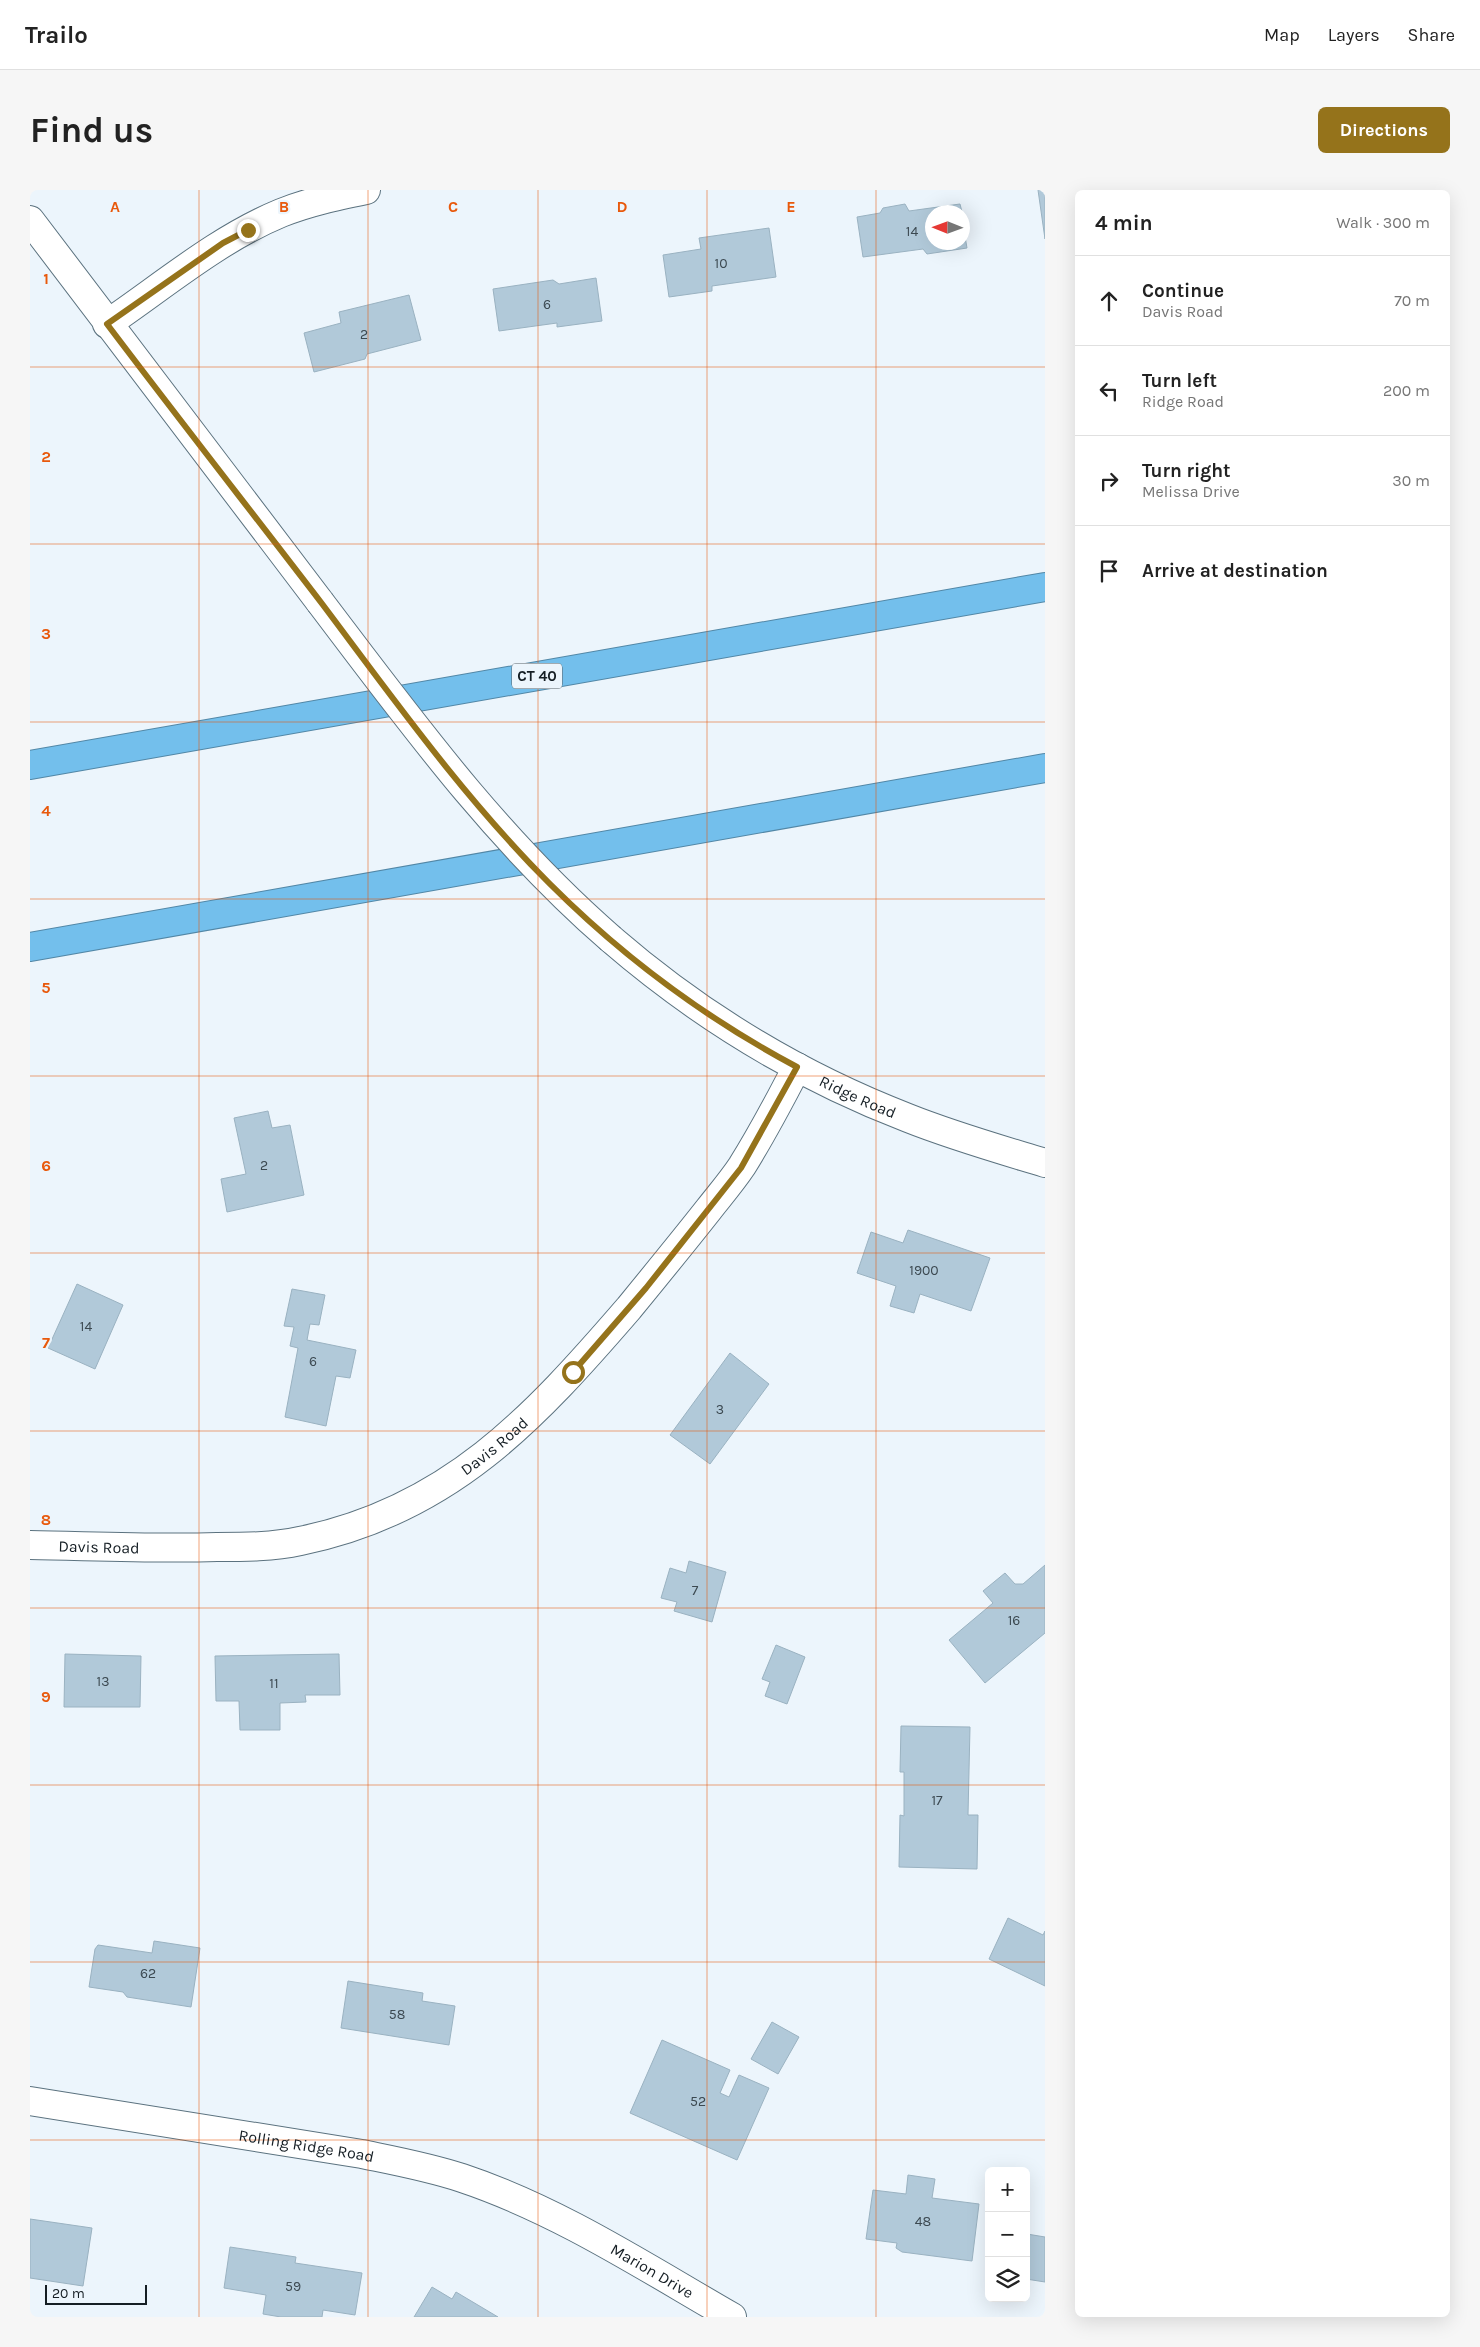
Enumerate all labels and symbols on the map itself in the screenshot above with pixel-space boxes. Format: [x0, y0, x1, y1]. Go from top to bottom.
text: A [110, 197, 120, 216]
text: B [279, 197, 289, 216]
text: C [448, 197, 458, 216]
text: D [617, 197, 628, 216]
text: E [786, 197, 796, 216]
north arrow [925, 205, 970, 250]
route end [237, 219, 260, 242]
house number: 14 [906, 223, 918, 240]
house number: 10 [715, 255, 727, 272]
text: 1 [43, 269, 49, 288]
house number: 6 [543, 296, 551, 313]
house number: 2 [360, 326, 368, 343]
text: 2 [41, 447, 51, 466]
text: 3 [41, 624, 51, 643]
road number: CT 40 [512, 664, 562, 688]
text: 4 [41, 801, 51, 820]
text: 5 [41, 978, 51, 997]
street label: Ridge Road [816, 1071, 899, 1122]
text: 6 [41, 1156, 51, 1175]
house number: 2 [260, 1157, 268, 1174]
house number: 1900 [909, 1262, 939, 1279]
house number: 14 [80, 1318, 92, 1335]
text: 7 [42, 1333, 50, 1352]
house number: 6 [309, 1353, 317, 1370]
route start [562, 1361, 585, 1384]
house number: 3 [716, 1401, 724, 1418]
street label: Davis Road [457, 1413, 532, 1479]
text: 8 [41, 1510, 51, 1529]
street label: Davis Road [58, 1536, 140, 1557]
house number: 7 [692, 1582, 699, 1599]
house number: 16 [1008, 1612, 1020, 1629]
house number: 13 [97, 1673, 109, 1690]
house number: 11 [269, 1675, 279, 1692]
text: 9 [41, 1687, 51, 1706]
house number: 17 [931, 1792, 943, 1809]
house number: 62 [140, 1965, 156, 1982]
house number: 58 [389, 2006, 405, 2023]
house number: 52 [690, 2093, 706, 2110]
street label: Rolling Ridge Road [237, 2125, 376, 2166]
house number: 48 [915, 2213, 931, 2230]
street label: Marion Drive [608, 2239, 697, 2302]
house number: 59 [285, 2278, 301, 2295]
scale bar [45, 2282, 148, 2305]

